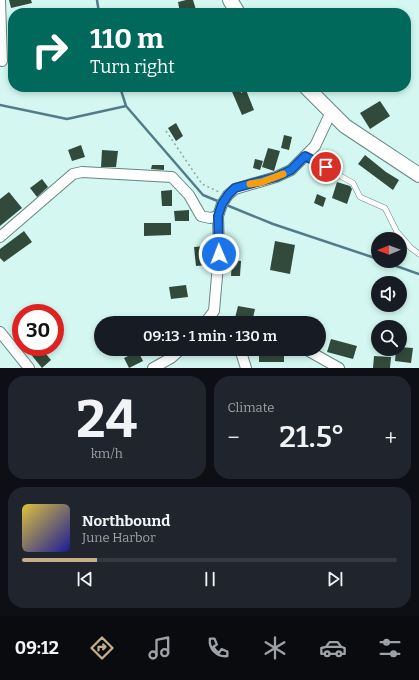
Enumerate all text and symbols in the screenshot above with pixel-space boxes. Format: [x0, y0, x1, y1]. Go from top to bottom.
text: 110 m [90, 22, 164, 55]
icon: right [24, 24, 76, 76]
text: Turn right [90, 56, 175, 78]
pin [309, 150, 343, 184]
icon: arrive [315, 156, 337, 178]
north arrow [371, 232, 407, 268]
map controls [371, 232, 407, 356]
position arrow [198, 233, 240, 275]
button: sound [371, 276, 407, 312]
speed limit sign: 30 [12, 304, 64, 356]
button: search [371, 320, 407, 356]
text: 09:13 · 1 min · 130 m [143, 327, 277, 345]
text: 24 [76, 388, 137, 451]
text: Climate [228, 400, 274, 415]
text: 21.5° [279, 419, 345, 455]
text: − [228, 424, 240, 451]
text: + [384, 424, 397, 451]
text: km/h [91, 446, 123, 461]
text: Northbound [82, 512, 170, 530]
text: June Harbor [82, 530, 156, 545]
icon: previous [74, 568, 96, 590]
icon: pause [199, 568, 221, 590]
icon: next [324, 568, 346, 590]
icon: directions [88, 634, 116, 662]
icon: music [146, 634, 174, 662]
icon: phone [204, 634, 232, 662]
icon: climate [261, 634, 289, 662]
icon: car [319, 634, 347, 662]
icon: filters [376, 634, 404, 662]
text: 09:12 [15, 637, 59, 659]

